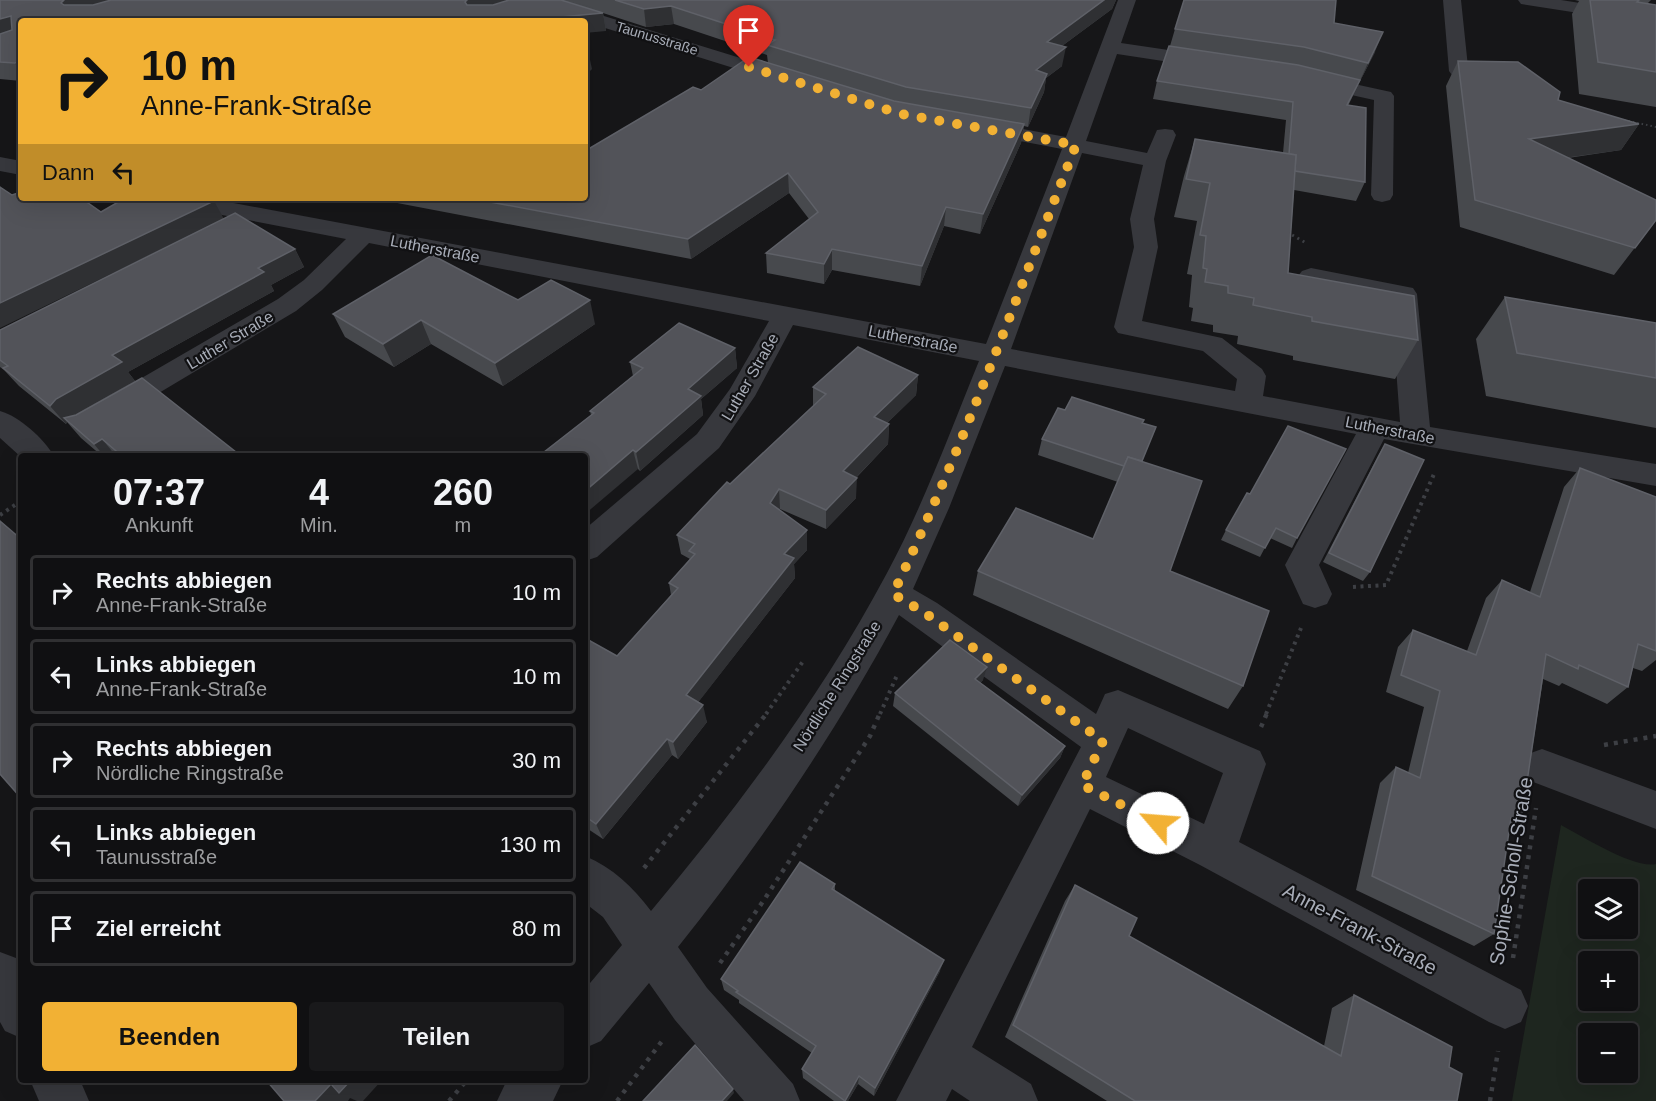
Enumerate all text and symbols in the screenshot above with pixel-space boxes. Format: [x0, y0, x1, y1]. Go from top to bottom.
pin [723, 5, 774, 67]
icon: arrive [732, 14, 765, 47]
street label: Taunusstraße [614, 18, 700, 58]
icon: right [42, 42, 120, 120]
text: 10 m [141, 42, 237, 89]
text: Anne-Frank-Straße [141, 91, 372, 121]
icon: left [107, 156, 140, 189]
text: Dann [42, 160, 95, 185]
street label: Lutherstraße [389, 232, 481, 266]
street label: Luther Straße [184, 307, 276, 372]
street label: Lutherstraße [867, 322, 959, 356]
street label: Luther Straße [718, 330, 782, 424]
street label: Lutherstraße [1344, 413, 1436, 447]
text: 07:37 [113, 472, 205, 513]
text: 4 [309, 472, 329, 513]
text: 260 [433, 472, 493, 513]
text: Ankunft [125, 514, 193, 536]
text: Min. [300, 514, 338, 536]
text: m [455, 514, 471, 536]
text: Rechts abbiegen [96, 568, 272, 593]
icon: right [45, 576, 78, 609]
text: 10 m [512, 580, 561, 605]
text: Anne-Frank-Straße [96, 594, 267, 616]
street label: Nördliche Ringstraße [790, 618, 884, 754]
text: Links abbiegen [96, 652, 256, 677]
icon: left [45, 660, 78, 693]
text: 10 m [512, 664, 561, 689]
text: Anne-Frank-Straße [96, 678, 267, 700]
text: Rechts abbiegen [96, 736, 272, 761]
icon: right [45, 744, 78, 777]
text: 30 m [512, 748, 561, 773]
text: Nördliche Ringstraße [96, 762, 284, 784]
street label: Sophie-Scholl-Straße [1485, 775, 1537, 967]
position arrow [1126, 791, 1190, 855]
text: Links abbiegen [96, 820, 256, 845]
icon: left [45, 828, 78, 861]
text: 130 m [500, 832, 561, 857]
text: Taunusstraße [96, 846, 217, 868]
street label: Anne-Frank-Straße [1279, 879, 1441, 979]
map controls [1578, 879, 1638, 1083]
button: layers [1578, 879, 1638, 939]
icon: arrive [45, 912, 78, 945]
text: Ziel erreicht [96, 916, 221, 941]
text: 80 m [512, 916, 561, 941]
button: + [1578, 951, 1638, 1011]
button: Beenden [42, 1002, 297, 1071]
button: Teilen [309, 1002, 564, 1071]
button: − [1578, 1023, 1638, 1083]

